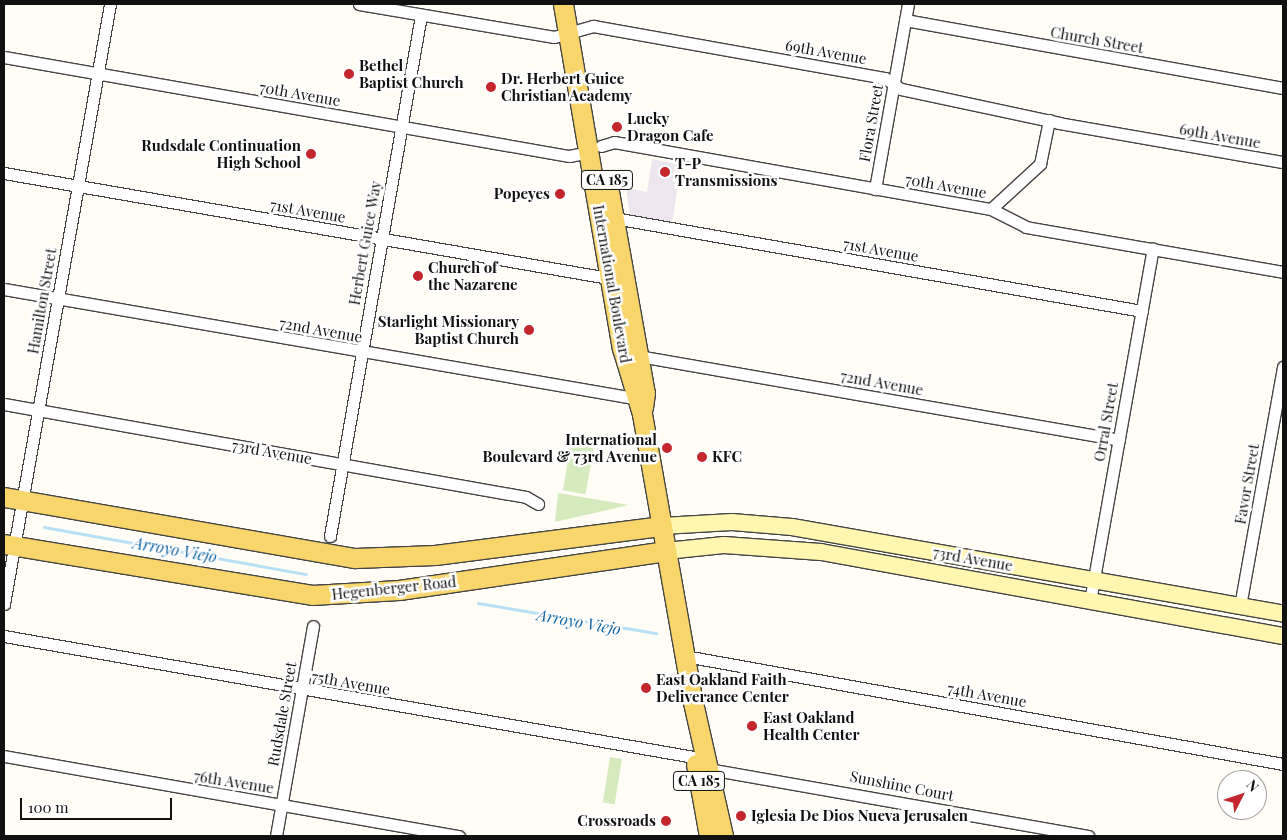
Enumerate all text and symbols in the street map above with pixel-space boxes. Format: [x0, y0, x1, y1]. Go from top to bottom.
street label: Church Street [1049, 23, 1145, 57]
street label: 69th Avenue [784, 36, 868, 68]
place label: Bethel Baptist Church [359, 56, 464, 91]
marker: Bethel Baptist Church [343, 68, 355, 80]
place label: Dr. Herbert Guice Christian Academy [501, 69, 633, 104]
street label: 70th Avenue [258, 78, 342, 110]
marker: Dr. Herbert Guice Christian Academy [485, 81, 497, 93]
street label: Flora Street [855, 83, 887, 163]
place label: Lucky Dragon Cafe [627, 109, 714, 144]
street label: 69th Avenue [1178, 120, 1262, 152]
marker: Lucky Dragon Cafe [611, 121, 623, 133]
place label: Rudsdale Continuation High School [141, 136, 301, 171]
marker: Rudsdale Continuation High School [305, 148, 317, 160]
place label: T-P Transmissions [675, 154, 777, 189]
marker: T-P Transmissions [659, 166, 671, 178]
road number: CA 185 [581, 168, 633, 192]
street label: 70th Avenue [904, 170, 988, 202]
street label: Herbert Guice Way [345, 179, 385, 307]
place label: Popeyes [494, 185, 550, 203]
marker: Popeyes [554, 188, 566, 200]
street label: 71st Avenue [269, 195, 347, 227]
street label: International Boulevard [589, 204, 635, 364]
street label: 71st Avenue [842, 234, 920, 266]
street label: Hamilton Street [24, 247, 60, 355]
place label: Church of the Nazarene [428, 258, 518, 293]
marker: Church of the Nazarene [412, 270, 424, 282]
place label: Starlight Missionary Baptist Church [378, 312, 519, 347]
street label: 72nd Avenue [278, 314, 364, 346]
marker: Starlight Missionary Baptist Church [523, 324, 535, 336]
street label: 72nd Avenue [839, 367, 925, 399]
street label: Orral Street [1090, 381, 1122, 463]
place label: International Boulevard & 73rd Avenue [482, 430, 657, 465]
street label: 73rd Avenue [230, 436, 314, 468]
marker: International Boulevard & 73rd Avenue [661, 442, 673, 454]
street label: Favor Street [1231, 442, 1263, 526]
place label: KFC [712, 448, 742, 466]
marker: KFC [696, 451, 708, 463]
water label: Arroyo Viejo [132, 533, 218, 567]
street label: 73rd Avenue [931, 543, 1015, 575]
street label: Hegenberger Road [331, 572, 457, 604]
water label: Arroyo Viejo [536, 605, 622, 639]
street label: Rudsdale Street [264, 660, 300, 768]
street label: 75th Avenue [310, 667, 392, 699]
place label: East Oakland Faith Deliverance Center [656, 670, 789, 705]
street label: 74th Avenue [946, 679, 1028, 711]
marker: East Oakland Faith Deliverance Center [640, 682, 652, 694]
place label: East Oakland Health Center [763, 708, 860, 743]
marker: East Oakland Health Center [745, 719, 759, 733]
street label: 76th Avenue [192, 767, 276, 797]
street label: Sunshine Court [849, 767, 955, 805]
road number: CA 185 [673, 769, 725, 792]
north arrow [1217, 770, 1267, 820]
text: N [1242, 775, 1263, 796]
scale bar [22, 788, 175, 820]
text: 100 m [28, 797, 69, 817]
place label: Iglesia De Dios Nueva Jerusalen [751, 807, 968, 825]
marker: Iglesia De Dios Nueva Jerusalen [735, 810, 747, 822]
place label: Crossroads [577, 812, 656, 830]
marker: Crossroads [660, 815, 672, 827]

